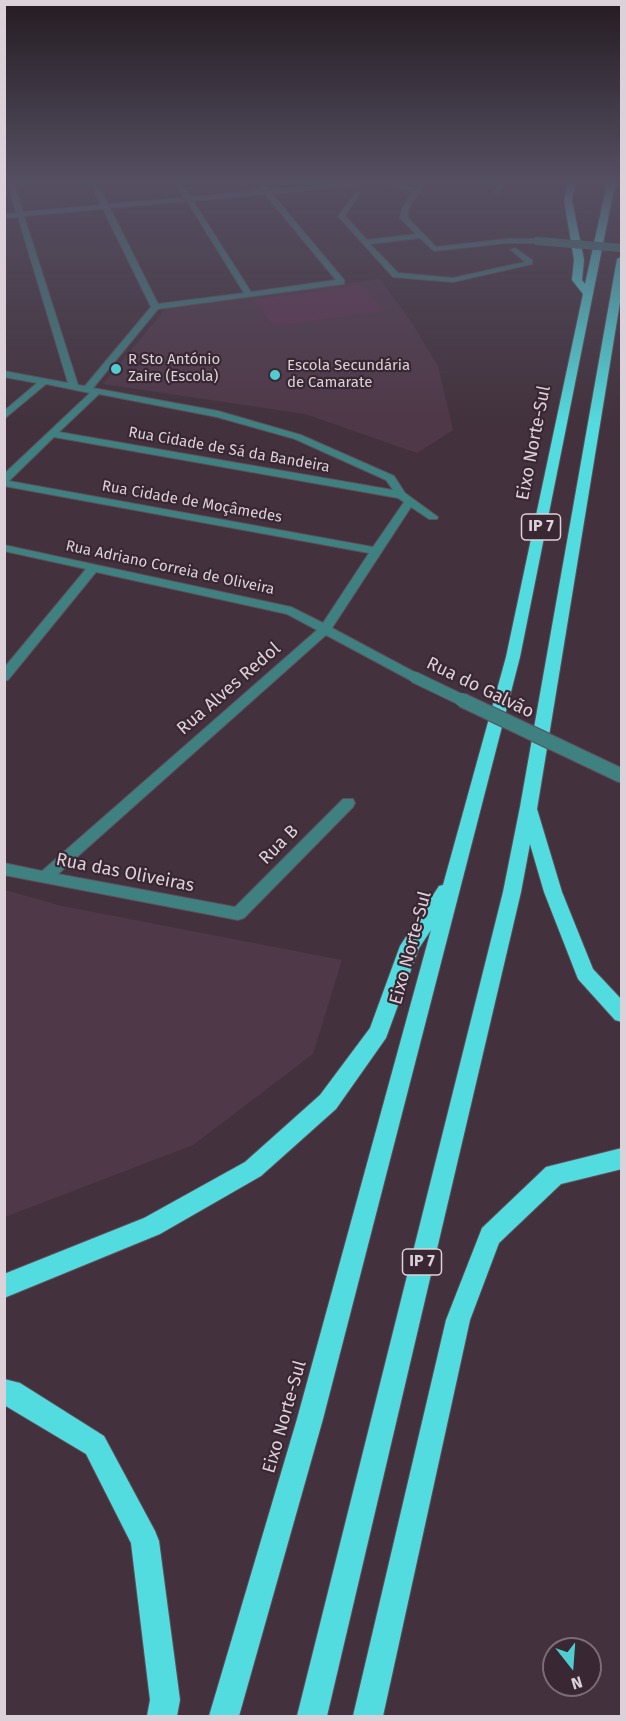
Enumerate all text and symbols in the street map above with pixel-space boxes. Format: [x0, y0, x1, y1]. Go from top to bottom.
place label: R Sto António Zaire (Escola) [128, 351, 220, 386]
place label: Escola Secundária de Camarate [287, 357, 410, 392]
marker: R Sto António Zaire (Escola) [109, 362, 123, 376]
marker: Escola Secundária de Camarate [268, 368, 282, 382]
street label: Eixo Norte-Sul [512, 384, 556, 502]
street label: Rua Cidade de Sá da Bandeira [127, 423, 331, 477]
street label: Rua Cidade de Moçâmedes [100, 477, 284, 527]
road number: IP 7 [522, 514, 560, 540]
street label: Rua Adriano Correia de Oliveira [64, 537, 276, 599]
street label: Rua Alves Redol [173, 638, 285, 740]
street label: Rua do Galvão [423, 653, 537, 723]
street label: Rua B [255, 821, 303, 869]
street label: Rua das Oliveiras [54, 849, 196, 897]
street label: Eixo Norte-Sul [385, 889, 437, 1007]
road number: IP 7 [402, 1249, 442, 1275]
street label: Eixo Norte-Sul [259, 1358, 311, 1476]
north arrow [542, 1637, 602, 1697]
text: N [569, 1672, 585, 1693]

